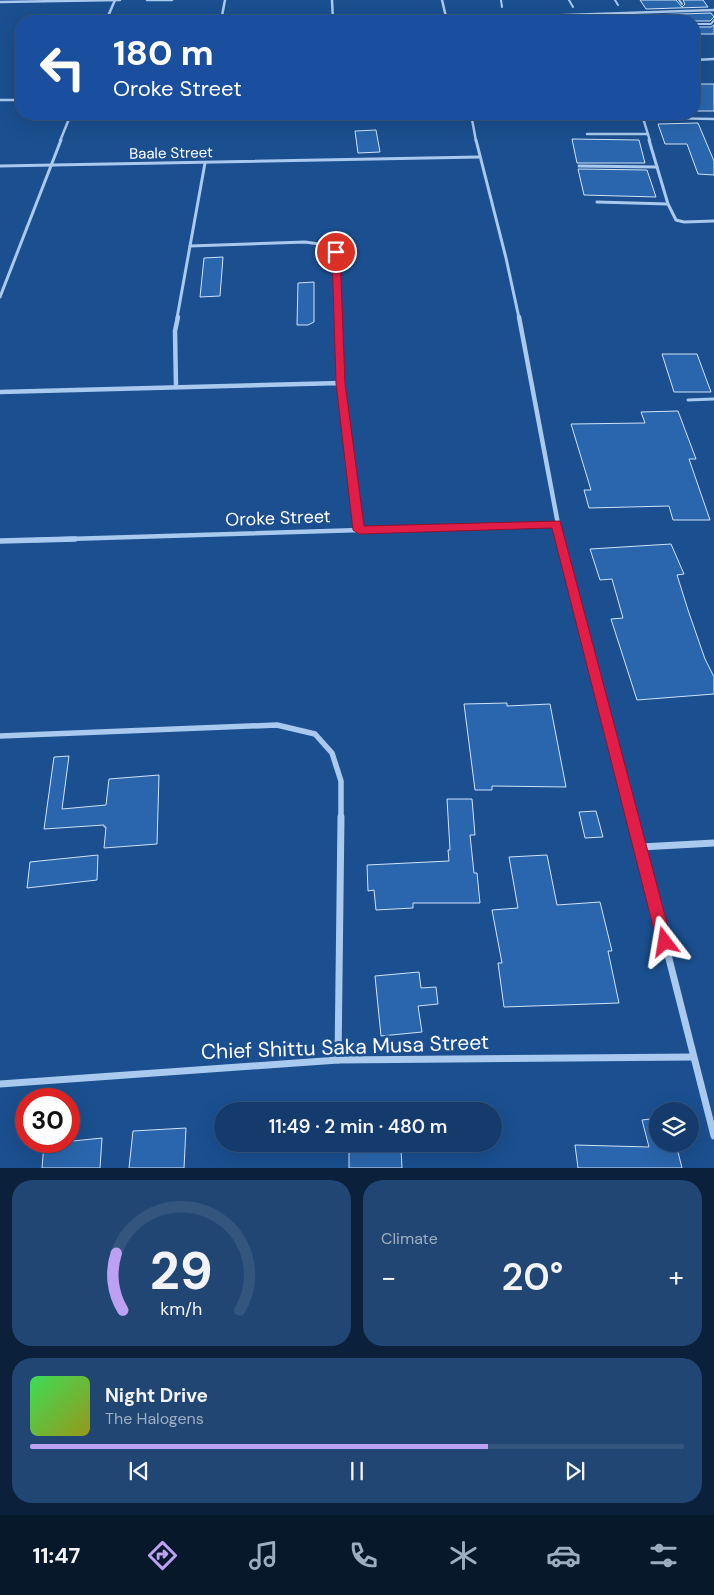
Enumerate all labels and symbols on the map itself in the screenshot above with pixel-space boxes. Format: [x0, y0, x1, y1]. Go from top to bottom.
street label: Baale Street [129, 142, 213, 164]
pin [315, 231, 357, 273]
street label: Oroke Street [225, 504, 331, 532]
position arrow [638, 915, 690, 967]
street label: Chief Shittu Saka Musa Street [201, 1028, 489, 1066]
speed limit sign: 30 [15, 1088, 80, 1153]

